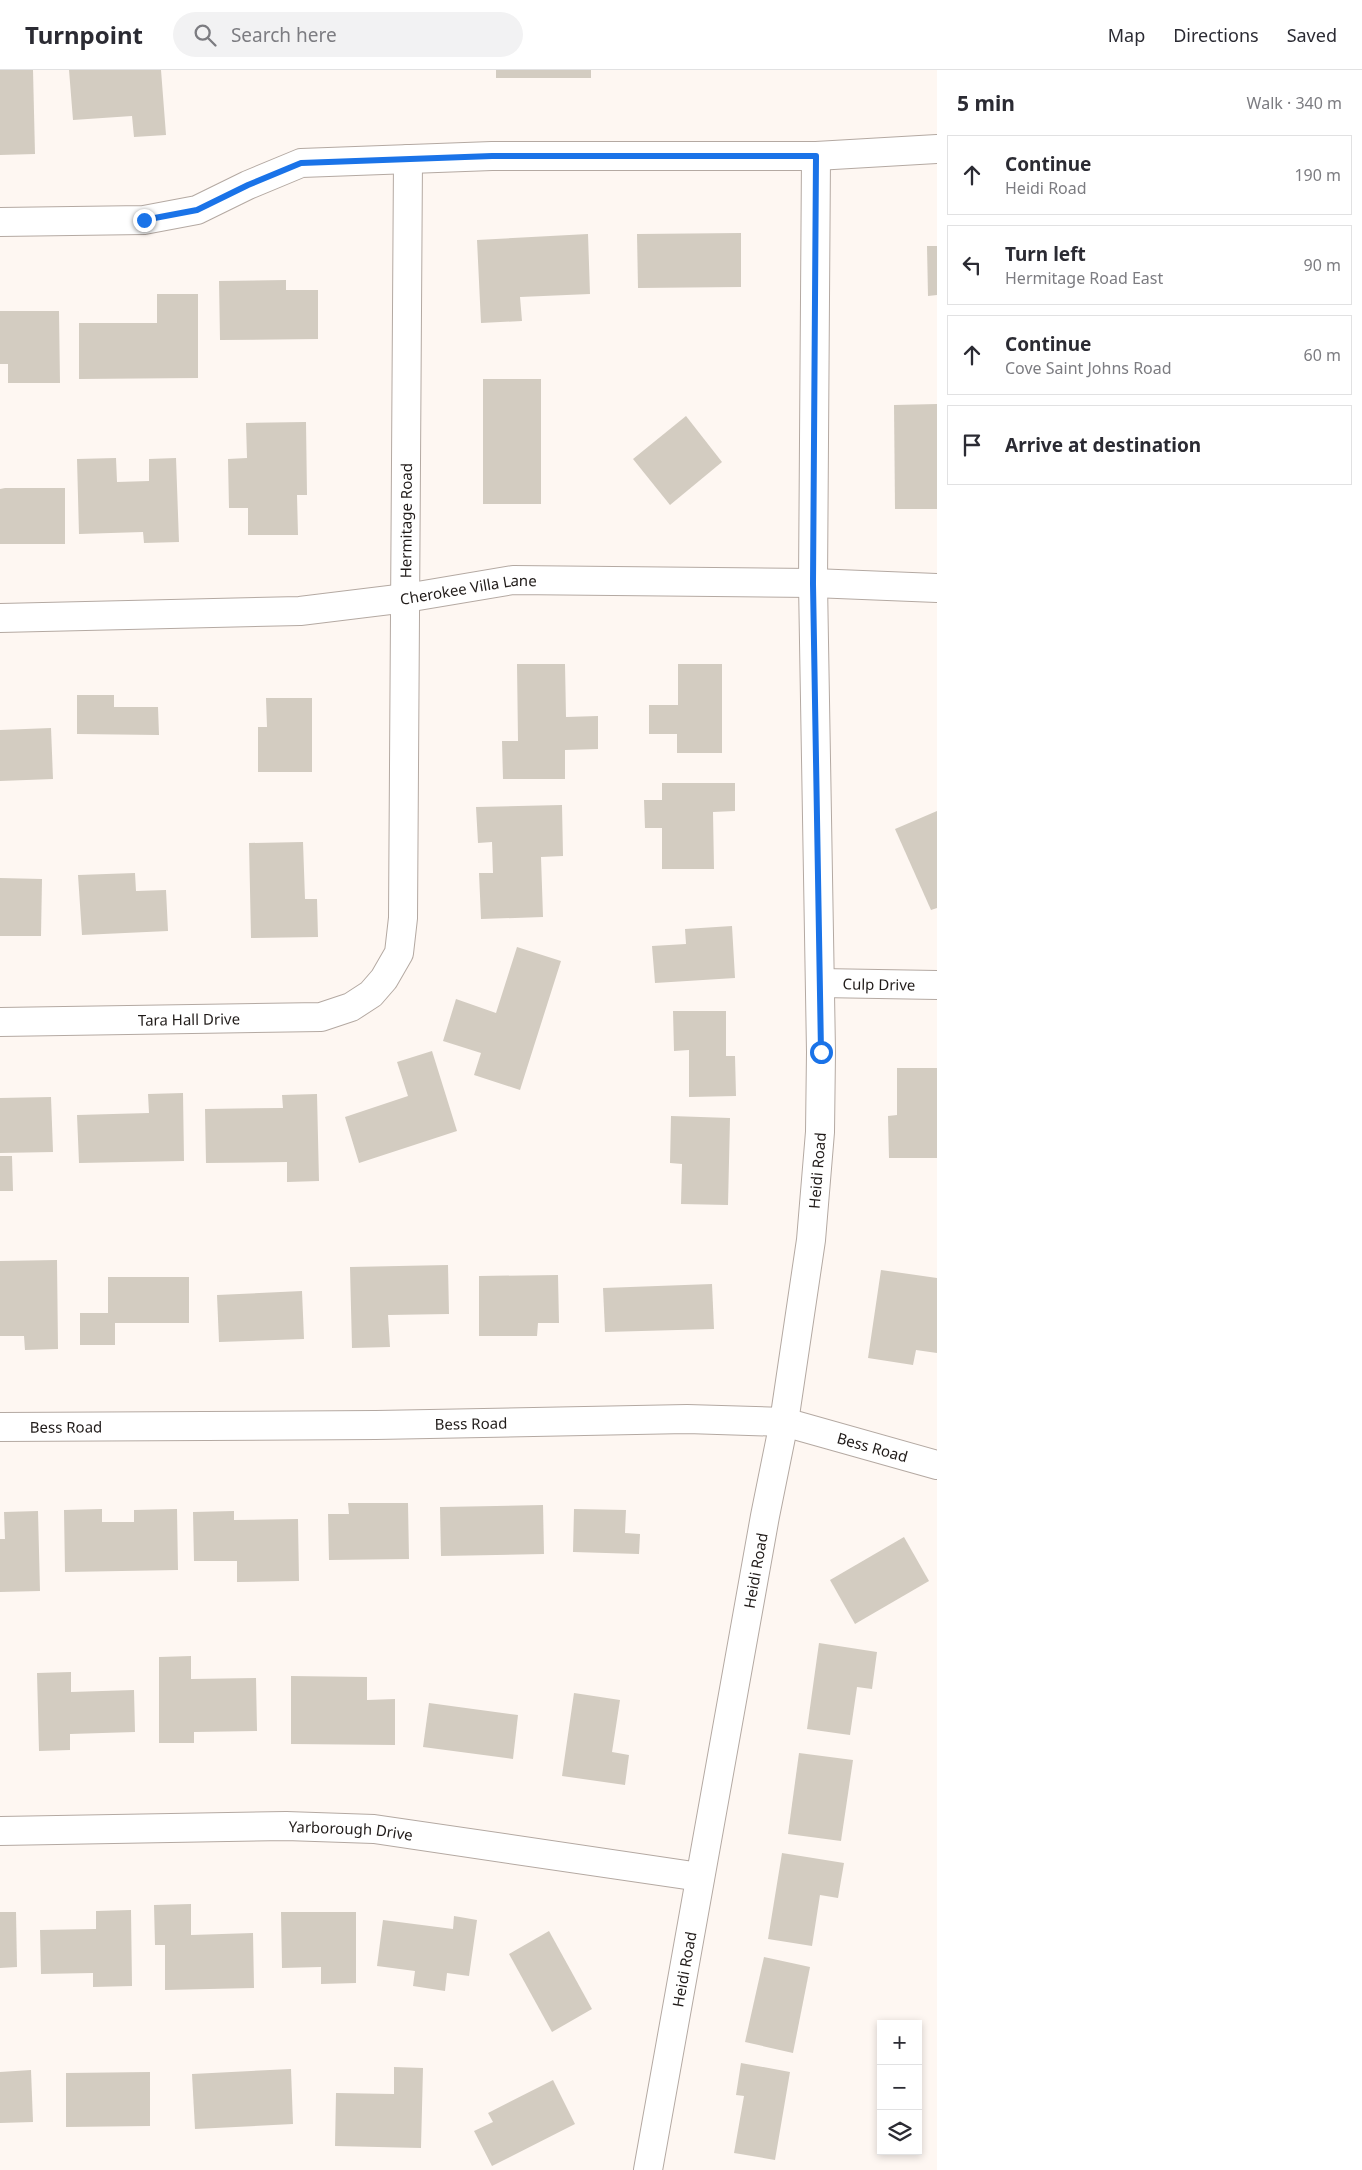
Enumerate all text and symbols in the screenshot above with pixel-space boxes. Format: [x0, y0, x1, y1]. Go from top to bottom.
search box [173, 12, 523, 57]
text: Turnpoint [25, 18, 143, 51]
icon: search [191, 21, 219, 49]
text: Search here [231, 22, 337, 48]
text: Map [1108, 23, 1145, 47]
text: Directions [1173, 23, 1259, 47]
text: Saved [1287, 23, 1337, 47]
text: 5 min [957, 89, 1015, 117]
text: Walk · 340 m [1247, 92, 1342, 114]
text: Continue [1005, 151, 1091, 177]
icon: ahead [958, 161, 986, 189]
text: 190 m [1294, 164, 1341, 186]
text: Heidi Road [1005, 177, 1087, 199]
route end [133, 209, 156, 232]
text: Turn left [1005, 241, 1086, 267]
icon: left [958, 251, 986, 279]
text: 90 m [1304, 254, 1341, 276]
text: Hermitage Road East [1005, 267, 1163, 289]
text: Continue [1005, 331, 1091, 357]
icon: ahead [958, 341, 986, 369]
text: 60 m [1304, 344, 1341, 366]
text: Cove Saint Johns Road [1005, 357, 1172, 379]
icon: arrive [958, 431, 986, 459]
text: Arrive at destination [1005, 432, 1201, 458]
street label: Hermitage Road [395, 463, 416, 578]
street label: Cherokee Villa Lane [399, 570, 537, 609]
street label: Culp Drive [842, 973, 916, 995]
street label: Tara Hall Drive [138, 1008, 240, 1030]
route start [810, 1041, 833, 1064]
street label: Heidi Road [804, 1132, 830, 1209]
street label: Bess Road [434, 1412, 507, 1434]
street label: Bess Road [30, 1416, 102, 1437]
street label: Bess Road [835, 1427, 910, 1466]
street label: Heidi Road [739, 1531, 772, 1610]
street label: Yarborough Drive [288, 1816, 414, 1845]
street label: Heidi Road [667, 1930, 701, 2009]
map controls [877, 2020, 922, 2155]
button: + [877, 2020, 922, 2065]
button: − [877, 2065, 922, 2110]
button: layers [877, 2110, 922, 2155]

